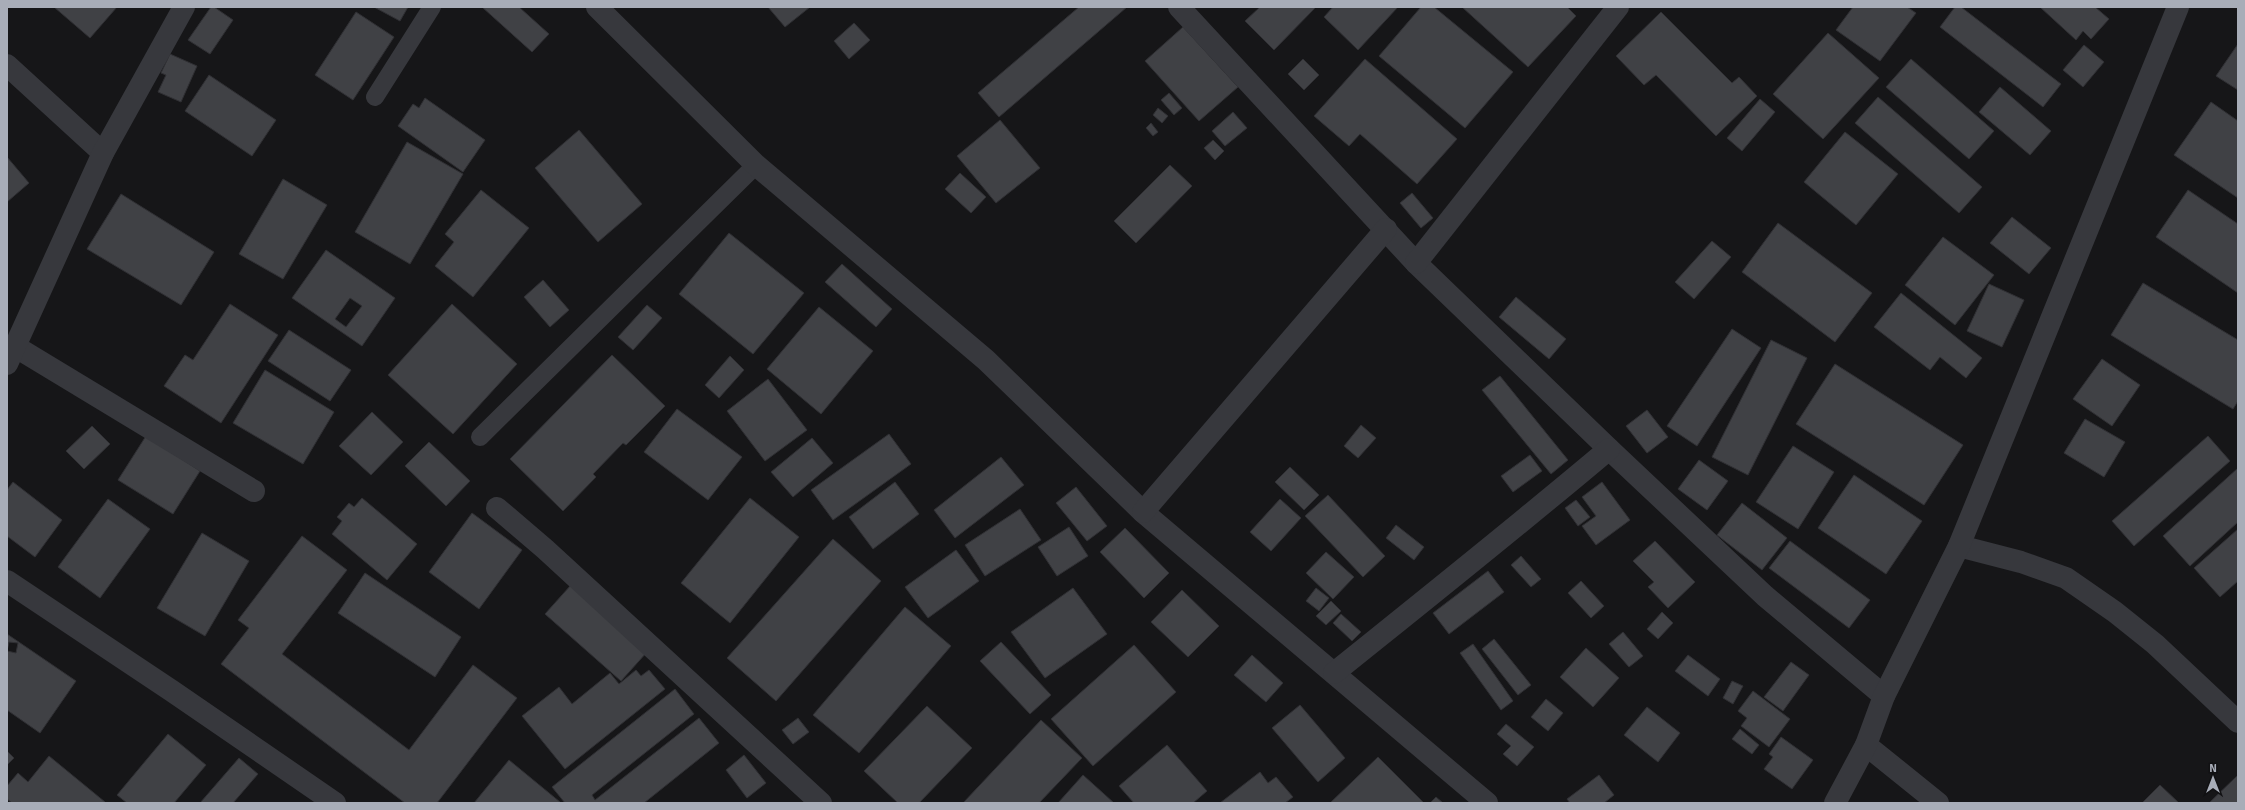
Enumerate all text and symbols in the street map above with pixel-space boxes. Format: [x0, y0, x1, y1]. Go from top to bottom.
north arrow [2193, 758, 2233, 798]
text: N [2209, 762, 2217, 775]

